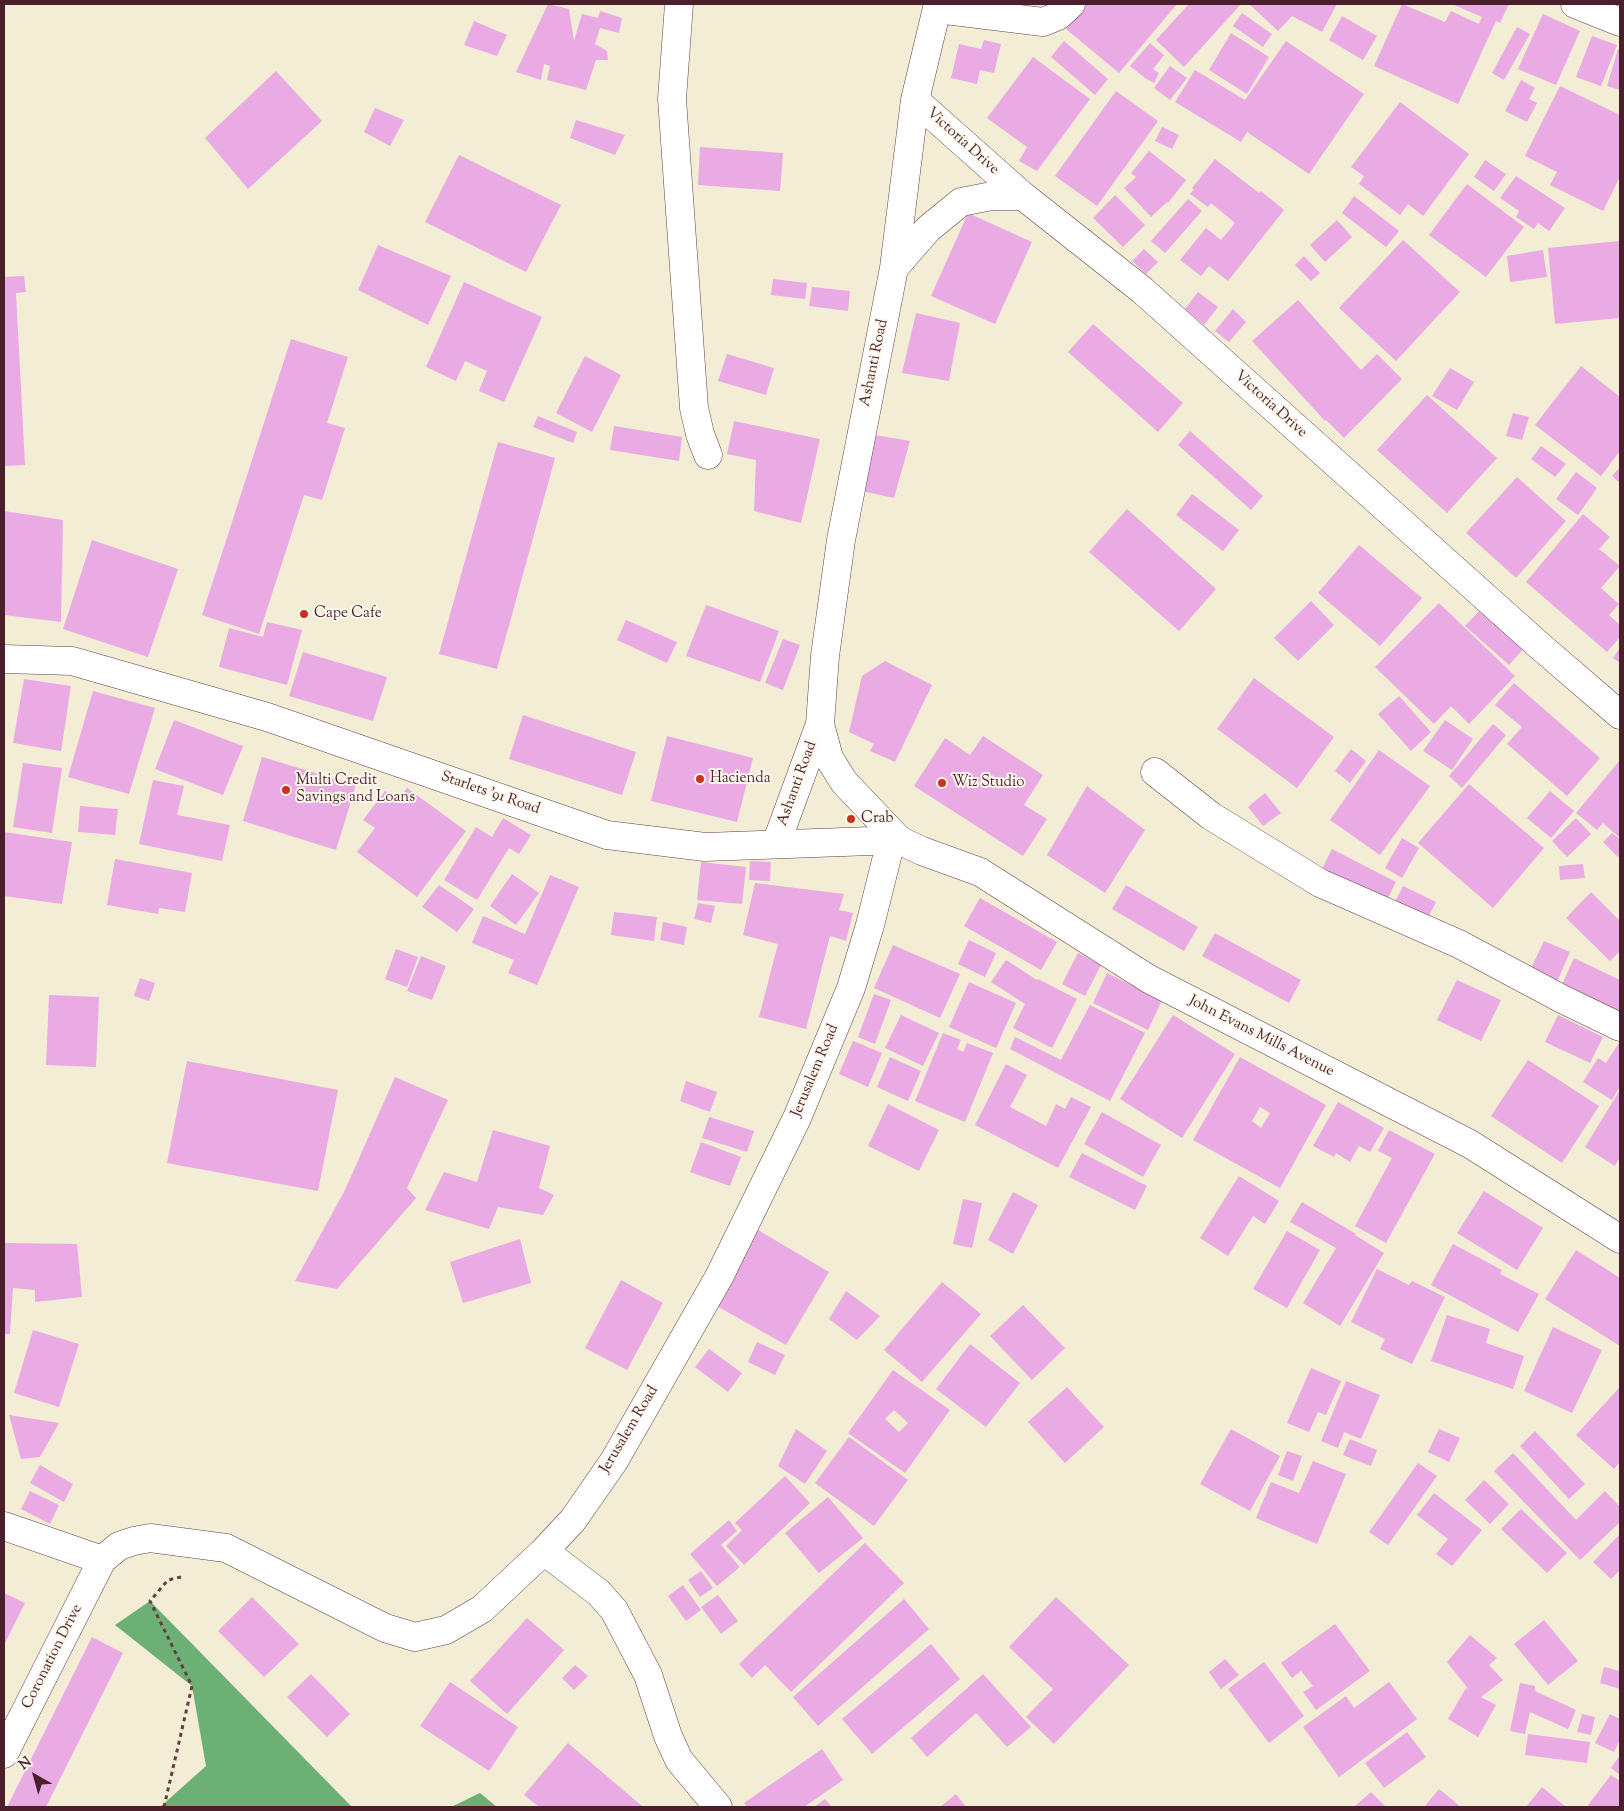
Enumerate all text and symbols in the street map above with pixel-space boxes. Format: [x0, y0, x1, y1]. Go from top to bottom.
street label: Victoria Drive [922, 105, 1002, 179]
street label: Ashanti Road [857, 318, 893, 408]
street label: Victoria Drive [1230, 368, 1310, 442]
place label: Cape Cafe [314, 605, 382, 623]
marker: Cape Cafe [298, 608, 310, 620]
street label: Ashanti Road [774, 739, 822, 829]
street label: Starlets '91 Road [438, 769, 542, 819]
place label: Hacienda [710, 770, 771, 788]
place label: Multi Credit Savings and Loans [296, 772, 415, 807]
marker: Hacienda [694, 773, 706, 785]
place label: Wiz Studio [952, 774, 1024, 792]
marker: Wiz Studio [936, 777, 948, 789]
marker: Multi Credit Savings and Loans [280, 784, 292, 796]
place label: Crab [861, 810, 893, 828]
marker: Crab [845, 813, 857, 825]
street label: John Evans Mills Avenue [1185, 992, 1337, 1082]
street label: Jerusalem Road [788, 1022, 844, 1120]
street label: Jerusalem Road [597, 1383, 663, 1477]
street label: Coronation Drive [19, 1602, 87, 1712]
north arrow [10, 1751, 60, 1801]
text: N [15, 1753, 36, 1776]

